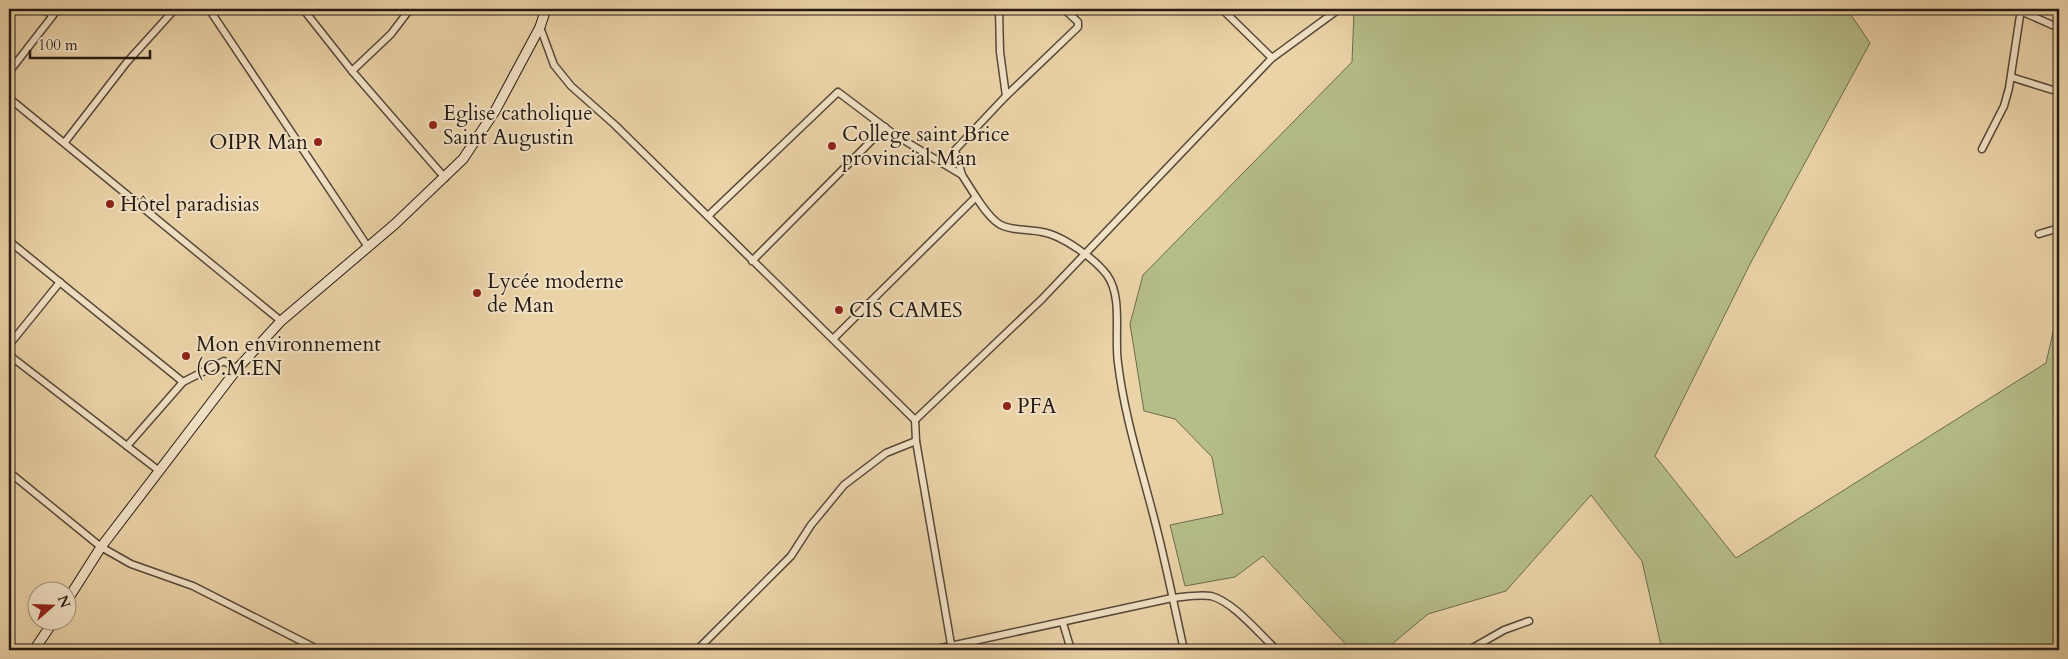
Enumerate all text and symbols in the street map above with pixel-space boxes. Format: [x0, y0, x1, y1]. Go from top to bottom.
scale bar [30, 28, 150, 60]
text: 100 m [38, 35, 78, 55]
place label: Eglise catholique Saint Augustin [443, 99, 593, 152]
marker: Eglise catholique Saint Augustin [427, 119, 439, 131]
place label: College saint Brice provincial Man [842, 120, 1010, 173]
place label: OIPR Man [209, 128, 308, 157]
marker: OIPR Man [312, 136, 324, 148]
marker: College saint Brice provincial Man [826, 140, 838, 152]
place label: Hôtel paradisias [120, 190, 259, 219]
marker: Hôtel paradisias [104, 198, 116, 210]
place label: Lycée moderne de Man [487, 267, 624, 320]
marker: Lycée moderne de Man [471, 287, 483, 299]
place label: CIS CAMES [849, 296, 963, 325]
marker: CIS CAMES [833, 304, 845, 316]
place label: Mon environnement (O.M.EN [196, 330, 381, 383]
marker: Mon environnement (O.M.EN [180, 350, 192, 362]
place label: PFA [1017, 392, 1056, 421]
marker: PFA [1001, 400, 1013, 412]
north arrow [28, 582, 78, 632]
text: N [53, 593, 75, 611]

